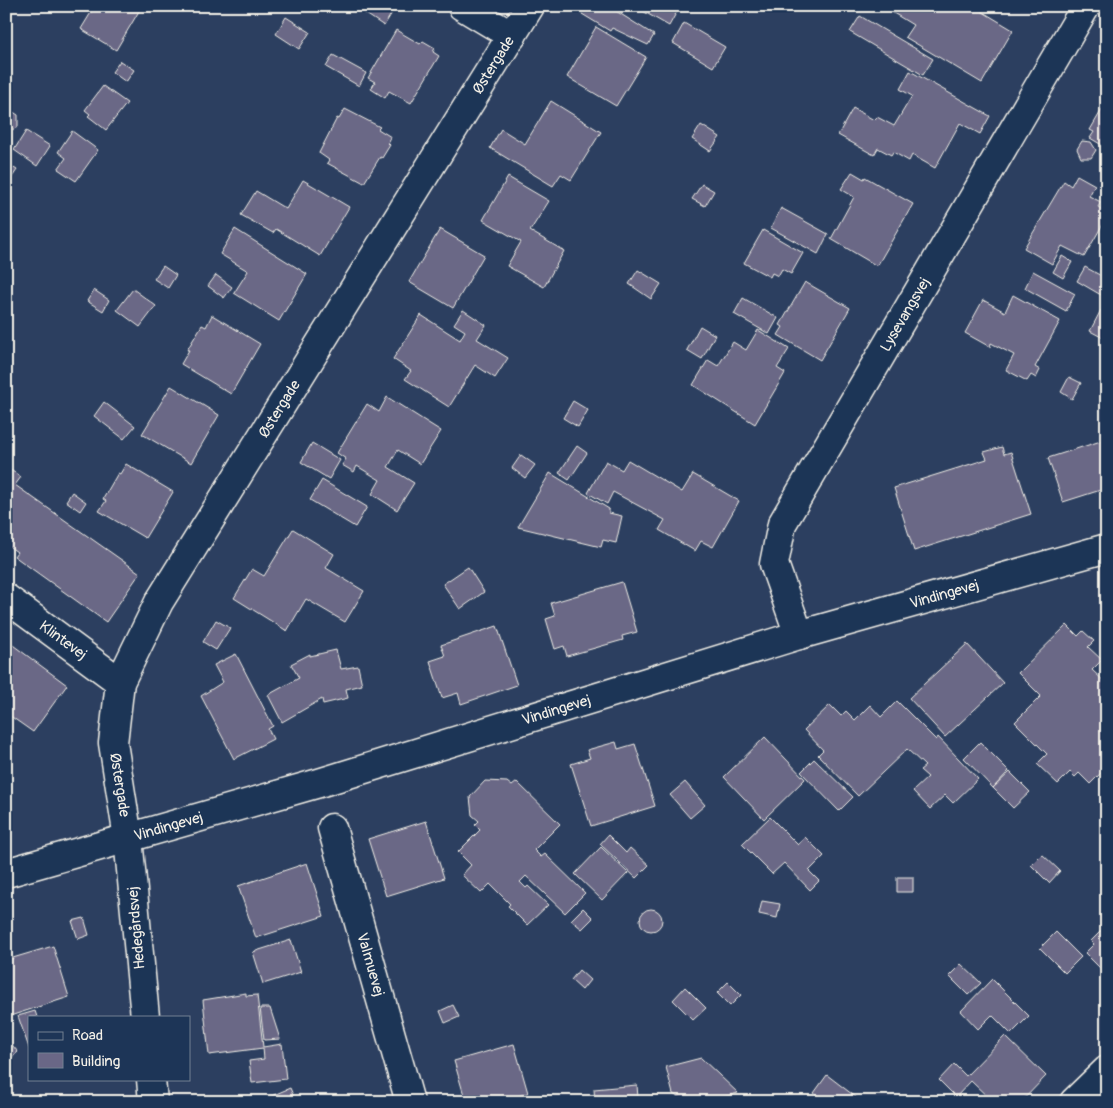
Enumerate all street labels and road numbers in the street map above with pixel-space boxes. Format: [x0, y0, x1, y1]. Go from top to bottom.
street label: Østergade [469, 32, 519, 98]
street label: Lysevangsvej [876, 274, 935, 355]
street label: Østergade [255, 376, 305, 441]
street label: Vindingevej [908, 576, 981, 613]
street label: Klintevej [35, 617, 90, 664]
street label: Vindingevej [520, 691, 593, 730]
street label: Østergade [105, 752, 134, 819]
street label: Vindingevej [132, 808, 205, 846]
street label: Hedegårdsvej [123, 886, 150, 970]
street label: Valmuevej [352, 931, 388, 999]

